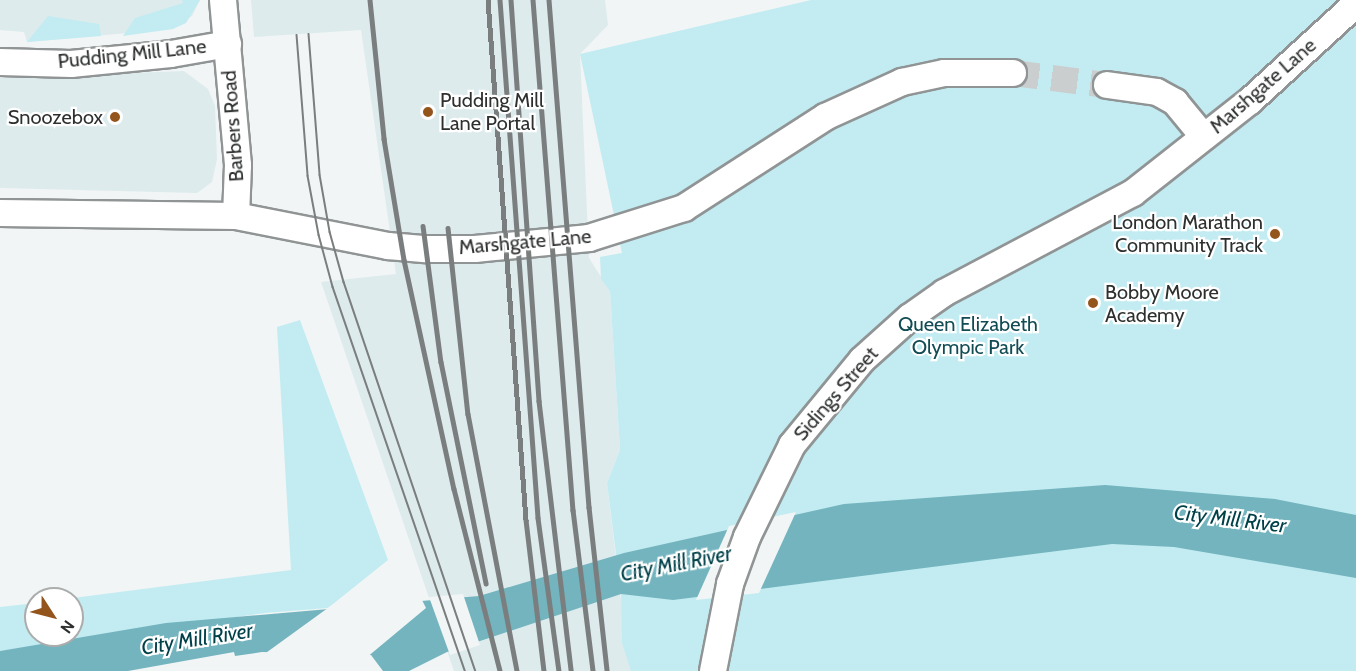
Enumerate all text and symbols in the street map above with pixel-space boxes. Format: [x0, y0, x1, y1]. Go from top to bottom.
street label: Marshgate Lane [1205, 33, 1321, 139]
street label: Pudding Mill Lane [57, 34, 207, 74]
street label: Barbers Road [217, 69, 249, 183]
place label: Pudding Mill Lane Portal [440, 88, 544, 135]
place label: Snoozebox [8, 105, 103, 129]
marker: Pudding Mill Lane Portal [421, 105, 435, 119]
marker: Snoozebox [108, 110, 122, 124]
place label: London Marathon Community Track [1112, 210, 1263, 257]
street label: Marshgate Lane [458, 224, 592, 260]
marker: London Marathon Community Track [1268, 227, 1282, 241]
place label: Bobby Moore Academy [1105, 280, 1219, 327]
marker: Bobby Moore Academy [1086, 296, 1100, 310]
park label: Queen Elizabeth Olympic Park [898, 312, 1038, 359]
street label: Sidings Street [789, 342, 883, 446]
water label: City Mill River [1173, 500, 1287, 538]
water label: City Mill River [618, 541, 734, 587]
north arrow [24, 587, 84, 647]
text: N [56, 617, 78, 637]
water label: City Mill River [139, 618, 255, 660]

